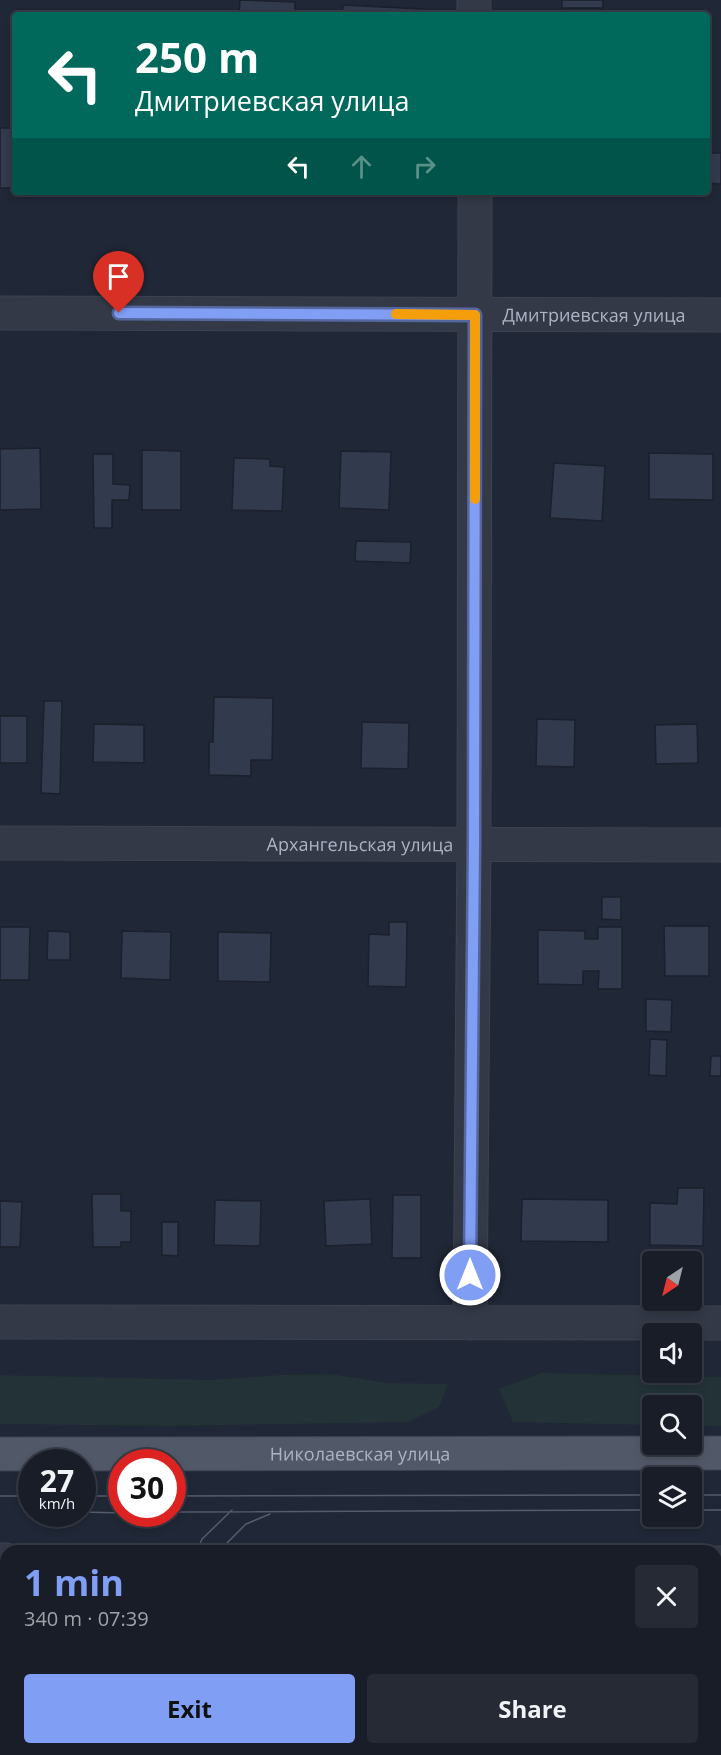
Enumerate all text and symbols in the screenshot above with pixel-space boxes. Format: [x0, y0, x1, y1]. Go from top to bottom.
text: 250 m [135, 28, 259, 85]
icon: left [36, 36, 114, 114]
text: Дмитриевская улица [135, 82, 409, 119]
icon: left [282, 150, 315, 183]
icon: ahead [345, 150, 378, 183]
icon: right [408, 150, 441, 183]
pin [93, 251, 144, 313]
icon: arrive [102, 260, 135, 293]
street label: Дмитриевская улица [502, 302, 686, 327]
street label: Архангельская улица [267, 832, 453, 856]
position arrow [438, 1243, 502, 1307]
north arrow [642, 1251, 702, 1311]
map controls [642, 1251, 702, 1527]
button: sound [642, 1323, 702, 1383]
button: search [642, 1395, 702, 1455]
street label: Николаевская улица [270, 1441, 450, 1466]
speed limit sign: 30 [108, 1449, 186, 1527]
text: 27 [40, 1460, 74, 1501]
button: layers [642, 1467, 702, 1527]
text: km/h [39, 1493, 75, 1513]
text: 1 min [24, 1558, 124, 1607]
button: close [635, 1565, 698, 1628]
text: 340 m · 07:39 [24, 1605, 149, 1632]
button: Exit [24, 1674, 355, 1743]
button: Share [367, 1674, 698, 1743]

